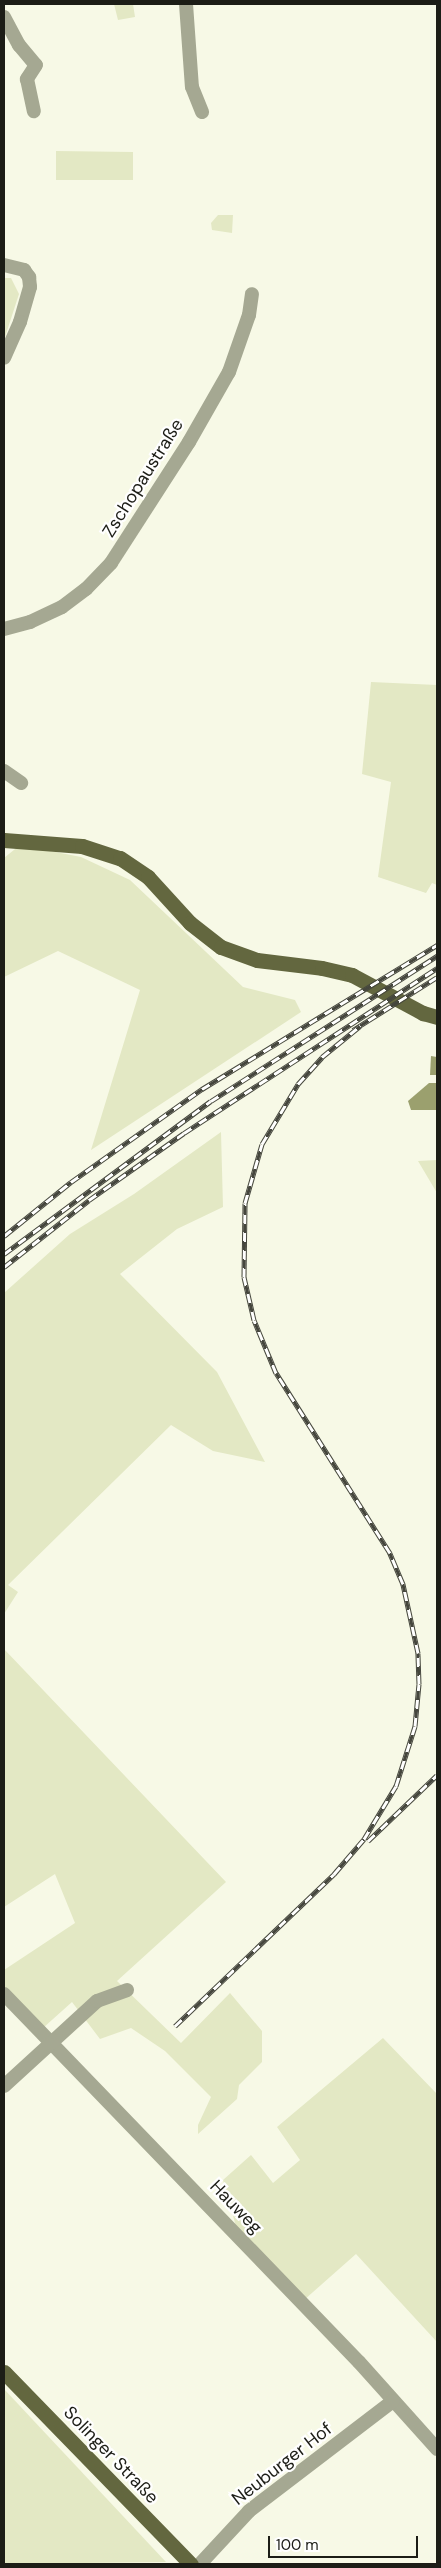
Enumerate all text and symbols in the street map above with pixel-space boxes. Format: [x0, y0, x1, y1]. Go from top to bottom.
street label: Zschopaustraße [98, 415, 188, 541]
street label: Hauweg [205, 2176, 267, 2238]
street label: Solinger Straße [59, 2402, 163, 2508]
street label: Neuburger Hof [228, 2418, 336, 2510]
scale bar [271, 2526, 421, 2558]
text: 100 m [276, 2535, 319, 2555]

